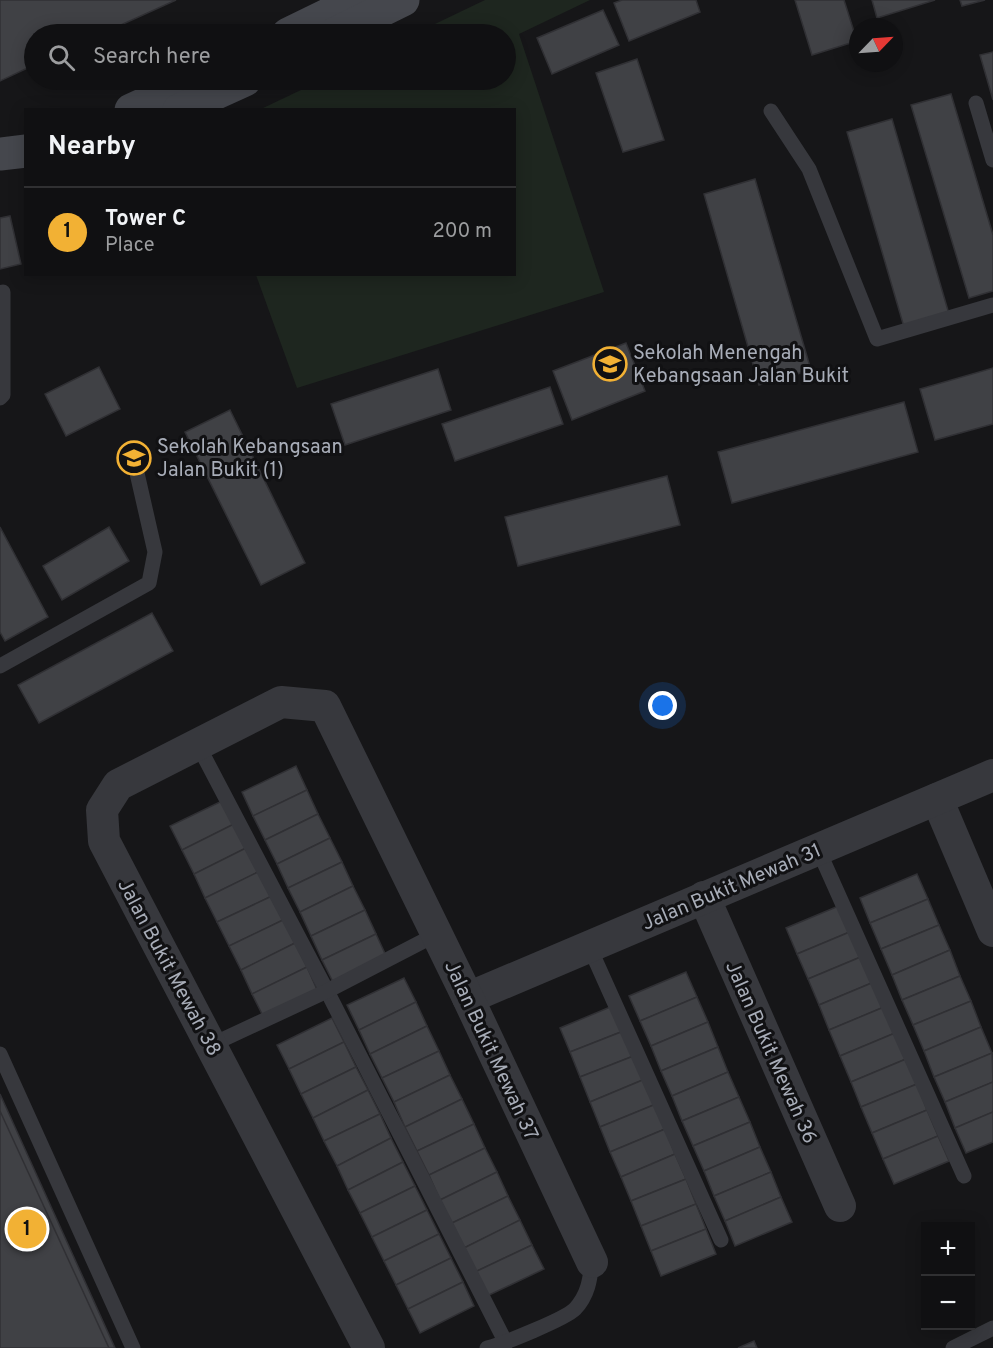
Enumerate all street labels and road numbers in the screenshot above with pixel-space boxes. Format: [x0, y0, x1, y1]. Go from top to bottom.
street label: Jalan Bukit Mewah 31 [638, 838, 825, 937]
street label: Jalan Bukit Mewah 38 [110, 875, 226, 1061]
street label: Jalan Bukit Mewah 37 [437, 957, 543, 1145]
street label: Jalan Bukit Mewah 36 [718, 958, 822, 1148]

